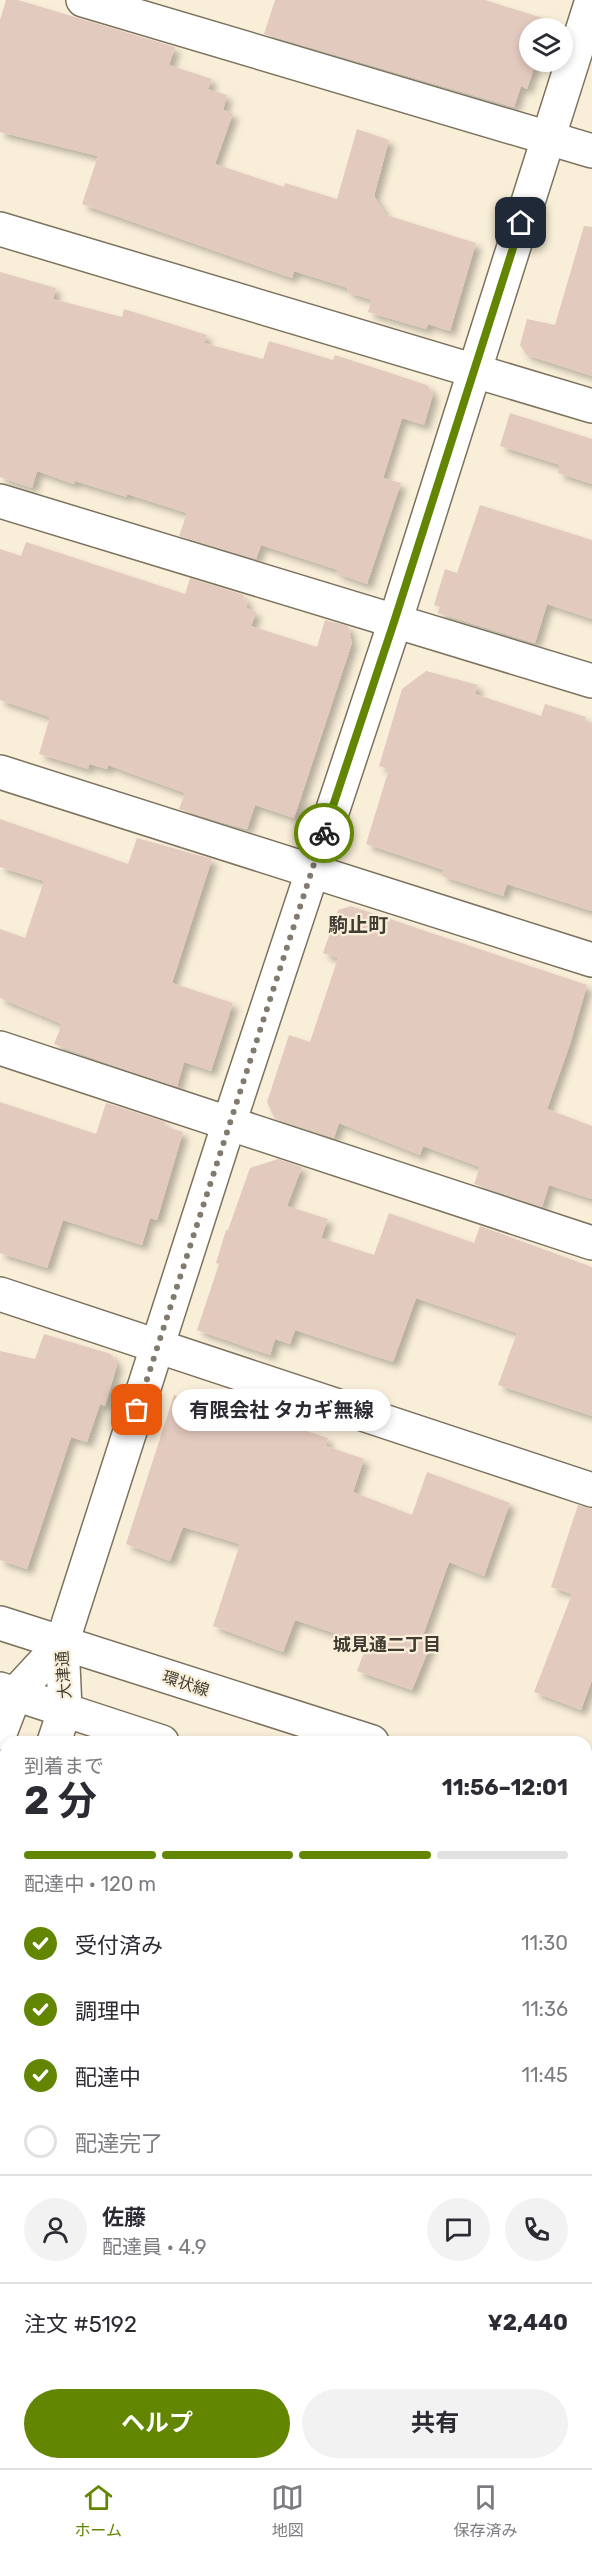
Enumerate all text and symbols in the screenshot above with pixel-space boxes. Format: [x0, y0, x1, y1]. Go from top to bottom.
map controls [519, 18, 573, 72]
button: layers [519, 18, 573, 72]
pin [495, 197, 546, 248]
icon: home [504, 206, 537, 239]
courier [294, 803, 354, 863]
icon: bike [308, 817, 341, 850]
district label: 駒止町 [328, 913, 388, 937]
pin [111, 1384, 162, 1435]
callout: 有限会社 タカギ無線 [173, 1389, 392, 1431]
icon: bag [120, 1393, 153, 1426]
text: 有限会社 タカギ無線 [189, 1398, 374, 1422]
district label: 城見通二丁目 [333, 1634, 441, 1656]
street label: 大津通 [52, 1650, 75, 1700]
street label: 環状線 [160, 1667, 212, 1700]
text: 到着まで [24, 1754, 104, 1778]
text: 11:56–12:01 [442, 1774, 568, 1801]
text: 2 分 [24, 1778, 97, 1824]
text: 配達中 · 120 m [24, 1872, 156, 1896]
icon: check [24, 1927, 57, 1960]
text: 11:30 [521, 1931, 568, 1955]
text: 受付済み [75, 1932, 163, 1959]
icon: check [24, 1993, 57, 2026]
text: 11:36 [522, 1997, 568, 2021]
text: 調理中 [75, 1998, 141, 2025]
icon: check [24, 2059, 57, 2092]
text: 11:45 [521, 2063, 568, 2087]
text: 配達中 [75, 2064, 141, 2091]
text: 配達完了 [75, 2130, 163, 2157]
button: person [24, 2198, 87, 2261]
button: chat [427, 2198, 490, 2261]
button: phone [505, 2198, 568, 2261]
text: 佐藤 [102, 2204, 146, 2231]
text: 配達員 · 4.9 [102, 2235, 207, 2259]
text: ¥2,440 [488, 2309, 568, 2336]
text: 注文 #5192 [24, 2311, 137, 2338]
button: ヘルプ [24, 2389, 290, 2458]
button: 共有 [302, 2389, 568, 2458]
tab: ホーム [75, 2481, 122, 2541]
tab: 地図 [271, 2481, 304, 2541]
tab: 保存済み [453, 2481, 517, 2541]

